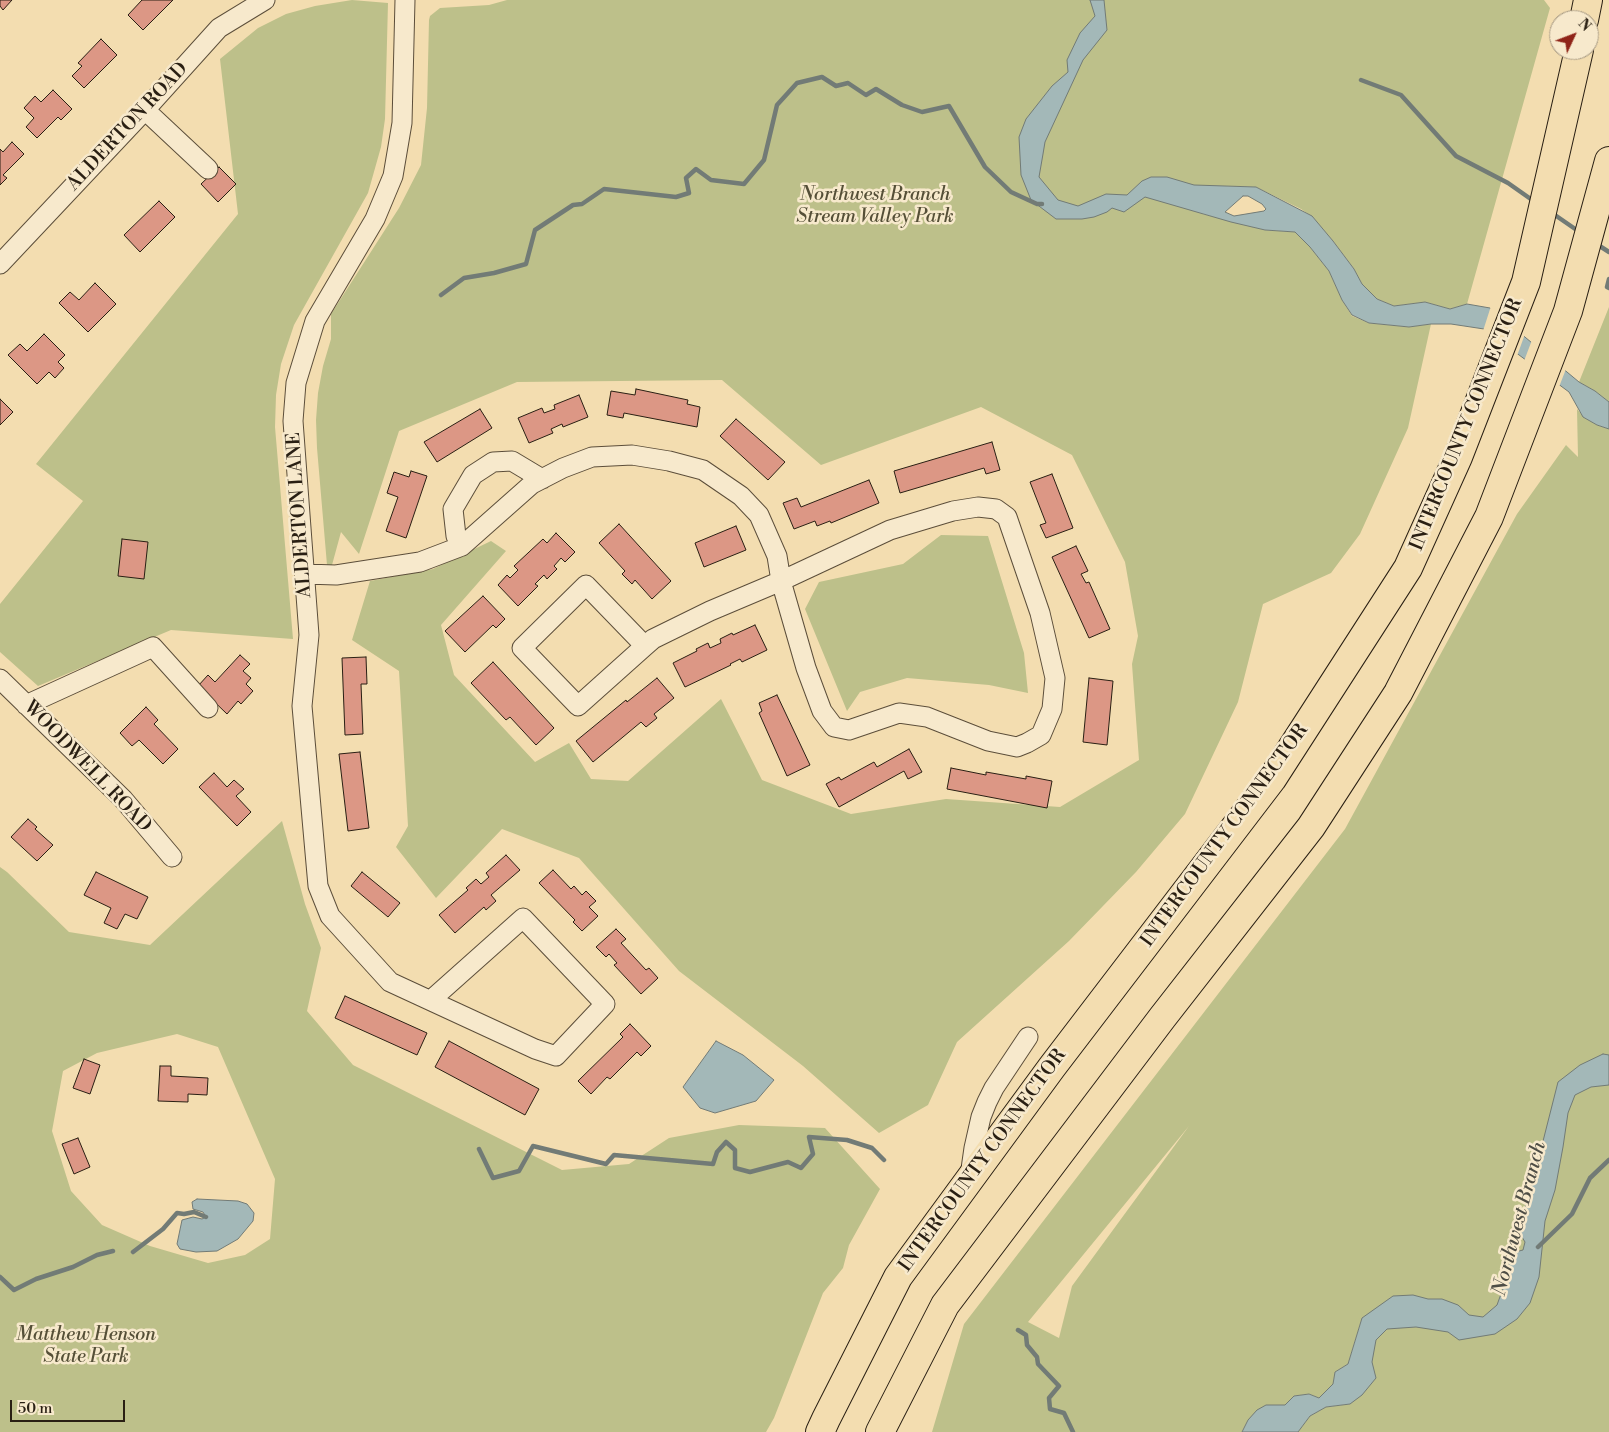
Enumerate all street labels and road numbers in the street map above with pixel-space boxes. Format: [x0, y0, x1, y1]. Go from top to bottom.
street label: ALDERTON ROAD [63, 58, 193, 196]
street label: INTERCOUNTY CONNECTOR [1406, 296, 1528, 554]
street label: ALDERTON LANE [283, 431, 317, 599]
street label: WOODWELL ROAD [18, 697, 156, 837]
street label: INTERCOUNTY CONNECTOR [1137, 720, 1313, 952]
street label: INTERCOUNTY CONNECTOR [895, 1045, 1071, 1277]

